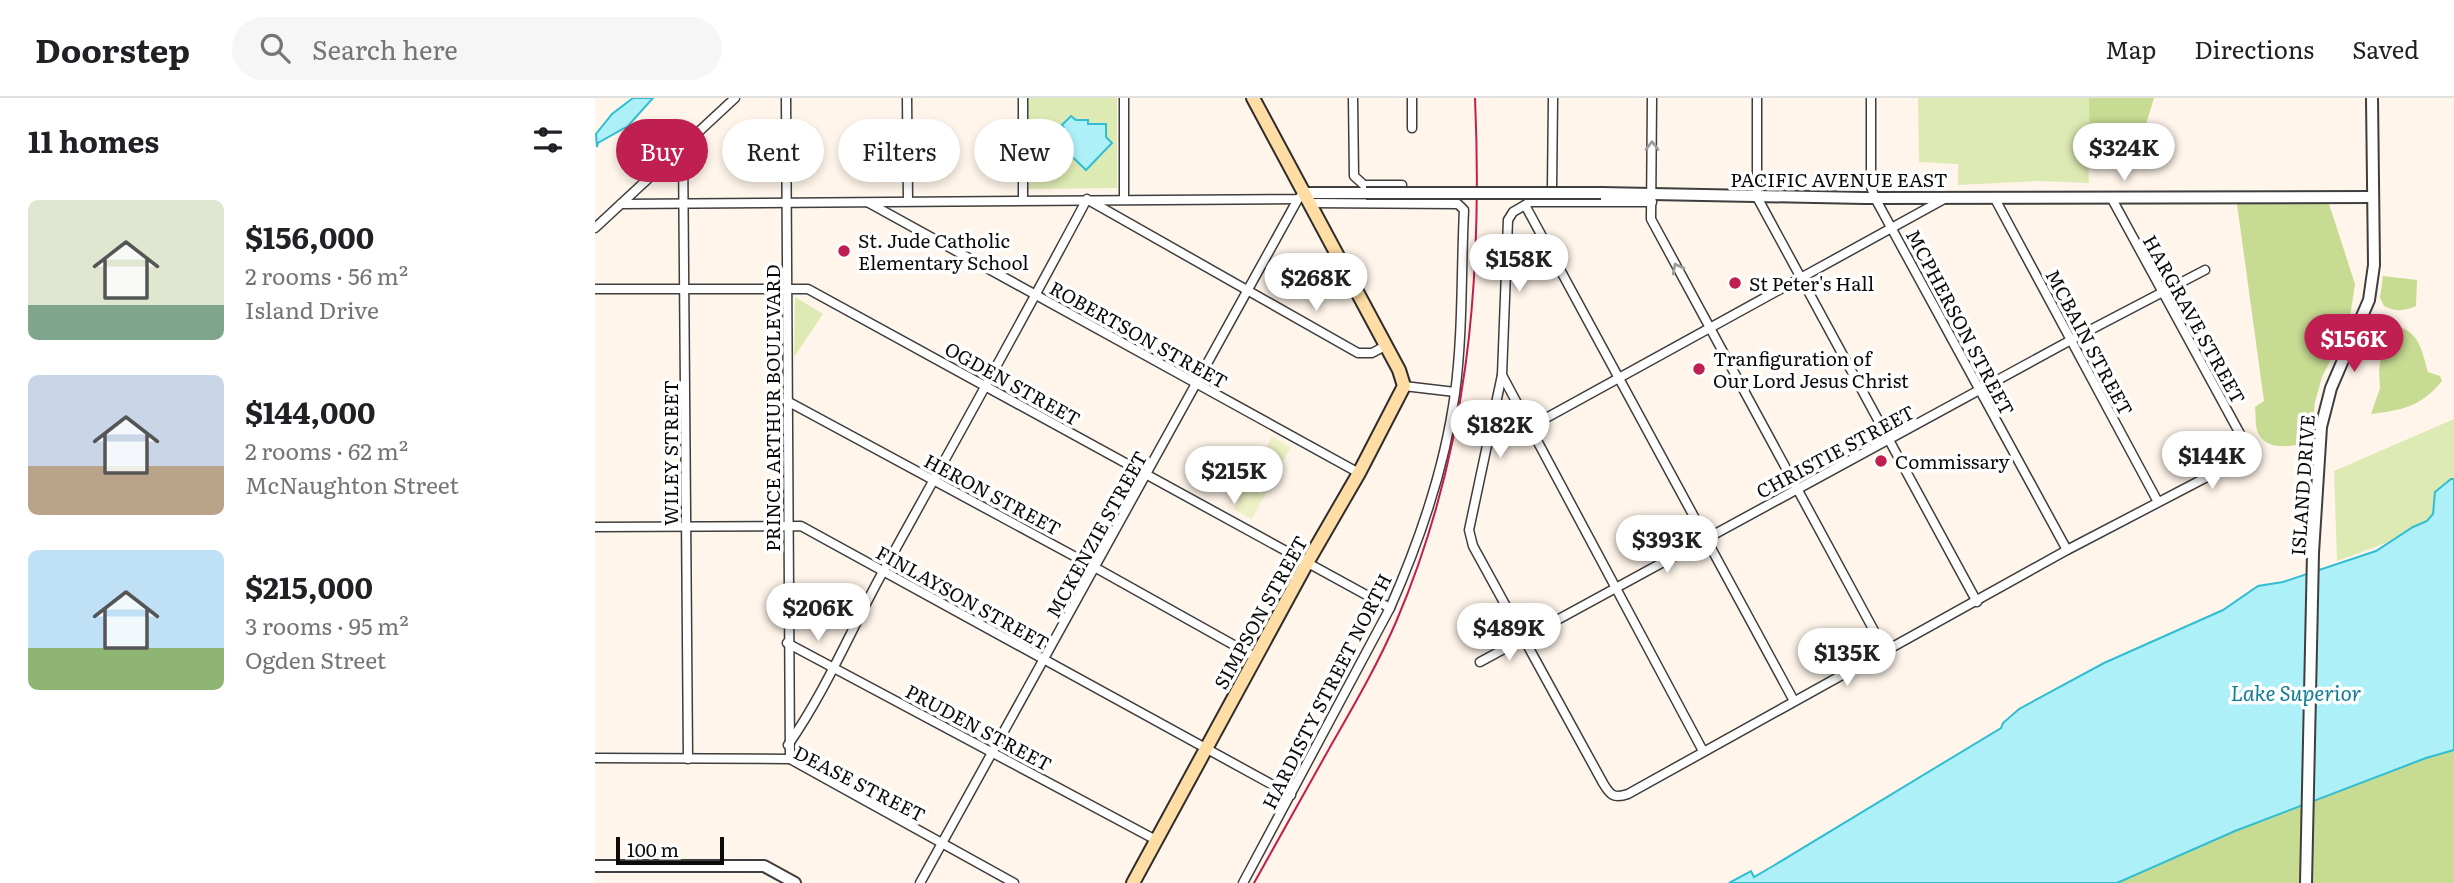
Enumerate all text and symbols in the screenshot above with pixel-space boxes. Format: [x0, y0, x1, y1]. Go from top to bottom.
search box [232, 17, 722, 80]
text: Doorstep [35, 24, 190, 73]
icon: search [256, 29, 294, 67]
text: Search here [312, 29, 458, 68]
text: Map [2105, 31, 2156, 66]
text: Directions [2194, 31, 2314, 66]
text: Saved [2352, 31, 2419, 66]
text: 11 homes [28, 118, 159, 162]
chip: Buy [616, 119, 708, 182]
chip: Rent [722, 119, 824, 182]
chip: Filters [838, 119, 960, 182]
chip: New [974, 119, 1074, 182]
icon: filters [529, 121, 567, 159]
pin: $324K [2075, 123, 2173, 183]
text: $324K [2089, 129, 2159, 163]
one-way arrow [1644, 140, 1660, 151]
street label: PACIFIC AVENUE EAST [1730, 165, 1948, 193]
text: $156,000 [245, 214, 374, 258]
street label: MCPHERSON STREET [1900, 224, 2022, 420]
place label: St. Jude Catholic Elementary School [858, 226, 1029, 276]
icon: home [84, 228, 168, 312]
street label: HARGRAVE STREET [2137, 229, 2253, 409]
pin: $158K [1470, 234, 1568, 294]
text: $158K [1485, 240, 1553, 274]
marker: St. Jude Catholic Elementary School [836, 243, 852, 259]
pin: $268K [1267, 254, 1365, 313]
text: 2 rooms · 56 m² [245, 258, 408, 292]
text: $268K [1280, 259, 1352, 293]
one-way arrow [1672, 263, 1685, 275]
street label: PRINCE ARTHUR BOULEVARD [758, 264, 786, 552]
street label: MCBAIN STREET [2040, 264, 2140, 420]
place label: St Peter's Hall [1749, 269, 1874, 297]
street label: ROBERTSON STREET [1045, 273, 1233, 395]
marker: St Peter's Hall [1727, 275, 1743, 291]
text: Island Drive [245, 292, 379, 326]
pin: $156K [2305, 314, 2403, 374]
text: $156K [2320, 320, 2388, 354]
street label: OGDEN STREET [940, 334, 1086, 432]
place label: Tranfiguration of Our Lord Jesus Christ [1713, 344, 1909, 394]
marker: Tranfiguration of Our Lord Jesus Christ [1691, 361, 1707, 377]
street label: WILEY STREET [656, 380, 684, 526]
text: $144,000 [245, 389, 376, 433]
street label: CHRISTIE STREET [1751, 397, 1919, 505]
pin: $182K [1451, 400, 1549, 460]
icon: home [84, 403, 168, 487]
text: $182K [1467, 406, 1533, 440]
street label: ISLAND DRIVE [2283, 413, 2321, 557]
pin: $144K [2163, 432, 2261, 491]
text: 2 rooms · 62 m² [245, 433, 408, 467]
text: $144K [2178, 437, 2246, 471]
street label: MCKENZIE STREET [1038, 445, 1154, 623]
street label: HERON STREET [919, 446, 1067, 542]
pin: $215K [1185, 446, 1283, 506]
place label: Commissary [1895, 447, 2009, 475]
text: $215K [1201, 452, 1267, 486]
marker: Commissary [1873, 453, 1889, 469]
text: McNaughton Street [245, 467, 459, 501]
pin: $393K [1618, 516, 1716, 575]
text: $393K [1632, 521, 1702, 555]
street label: SIMPSON STREET [1206, 530, 1314, 694]
street label: FINLAYSON STREET [871, 538, 1055, 656]
text: $215,000 [245, 564, 373, 608]
street label: HARDISTY STREET NORTH [1254, 568, 1398, 814]
icon: home [84, 578, 168, 662]
pin: $206K [769, 584, 867, 643]
text: $206K [782, 589, 854, 623]
pin: $489K [1460, 603, 1558, 663]
text: 3 rooms · 95 m² [245, 608, 409, 642]
text: $489K [1473, 609, 1545, 643]
pin: $135K [1798, 628, 1896, 688]
text: $135K [1814, 634, 1880, 668]
text: Ogden Street [245, 642, 386, 676]
water label: Lake Superior [2231, 676, 2362, 707]
street label: PRUDEN STREET [901, 677, 1057, 777]
street label: DEASE STREET [789, 738, 931, 828]
scale bar [616, 834, 725, 866]
text: 100 m [627, 835, 679, 863]

